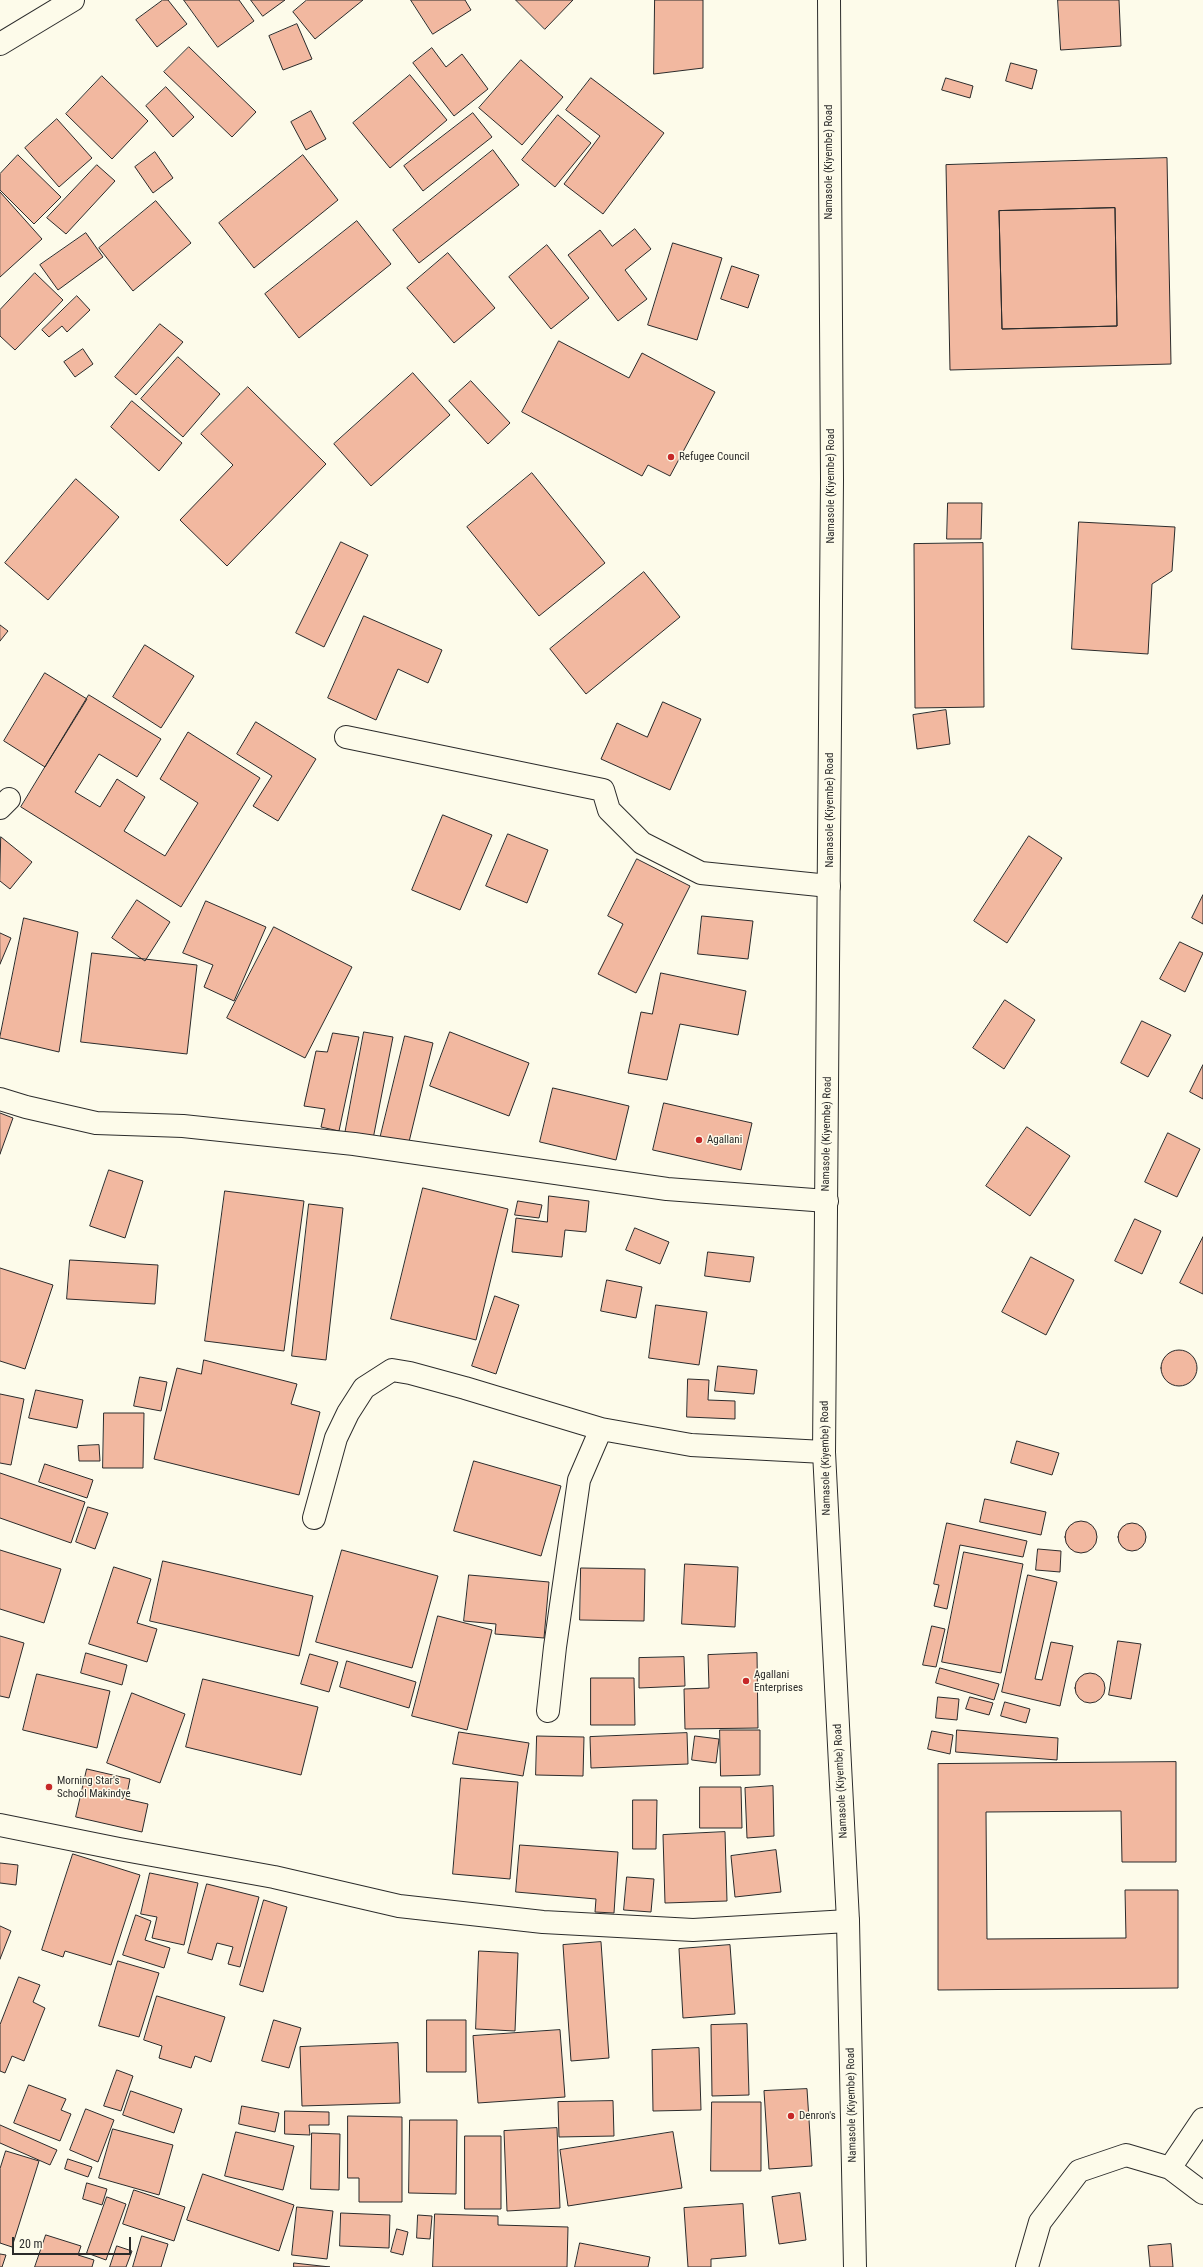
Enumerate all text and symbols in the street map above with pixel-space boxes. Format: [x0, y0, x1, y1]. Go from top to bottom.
street label: Namasole (Kiyembe) Road [822, 104, 836, 220]
street label: Namasole (Kiyembe) Road [824, 428, 838, 544]
place label: Refugee Council [679, 450, 750, 464]
marker: Refugee Council [666, 452, 676, 462]
street label: Namasole (Kiyembe) Road [823, 752, 837, 868]
street label: Namasole (Kiyembe) Road [819, 1076, 835, 1192]
place label: Agallani [707, 1133, 742, 1147]
marker: Agallani [694, 1135, 704, 1145]
street label: Namasole (Kiyembe) Road [818, 1400, 834, 1516]
place label: Agallani Enterprises [754, 1668, 803, 1694]
marker: Agallani Enterprises [741, 1676, 751, 1686]
street label: Namasole (Kiyembe) Road [831, 1723, 851, 1839]
place label: Morning Star's School Makindye [57, 1774, 131, 1800]
marker: Morning Star's School Makindye [44, 1782, 54, 1792]
street label: Namasole (Kiyembe) Road [844, 2047, 860, 2163]
place label: Denron's [799, 2109, 836, 2123]
marker: Denron's [786, 2111, 796, 2121]
scale bar [14, 2229, 133, 2255]
text: 20 m [19, 2237, 43, 2251]

